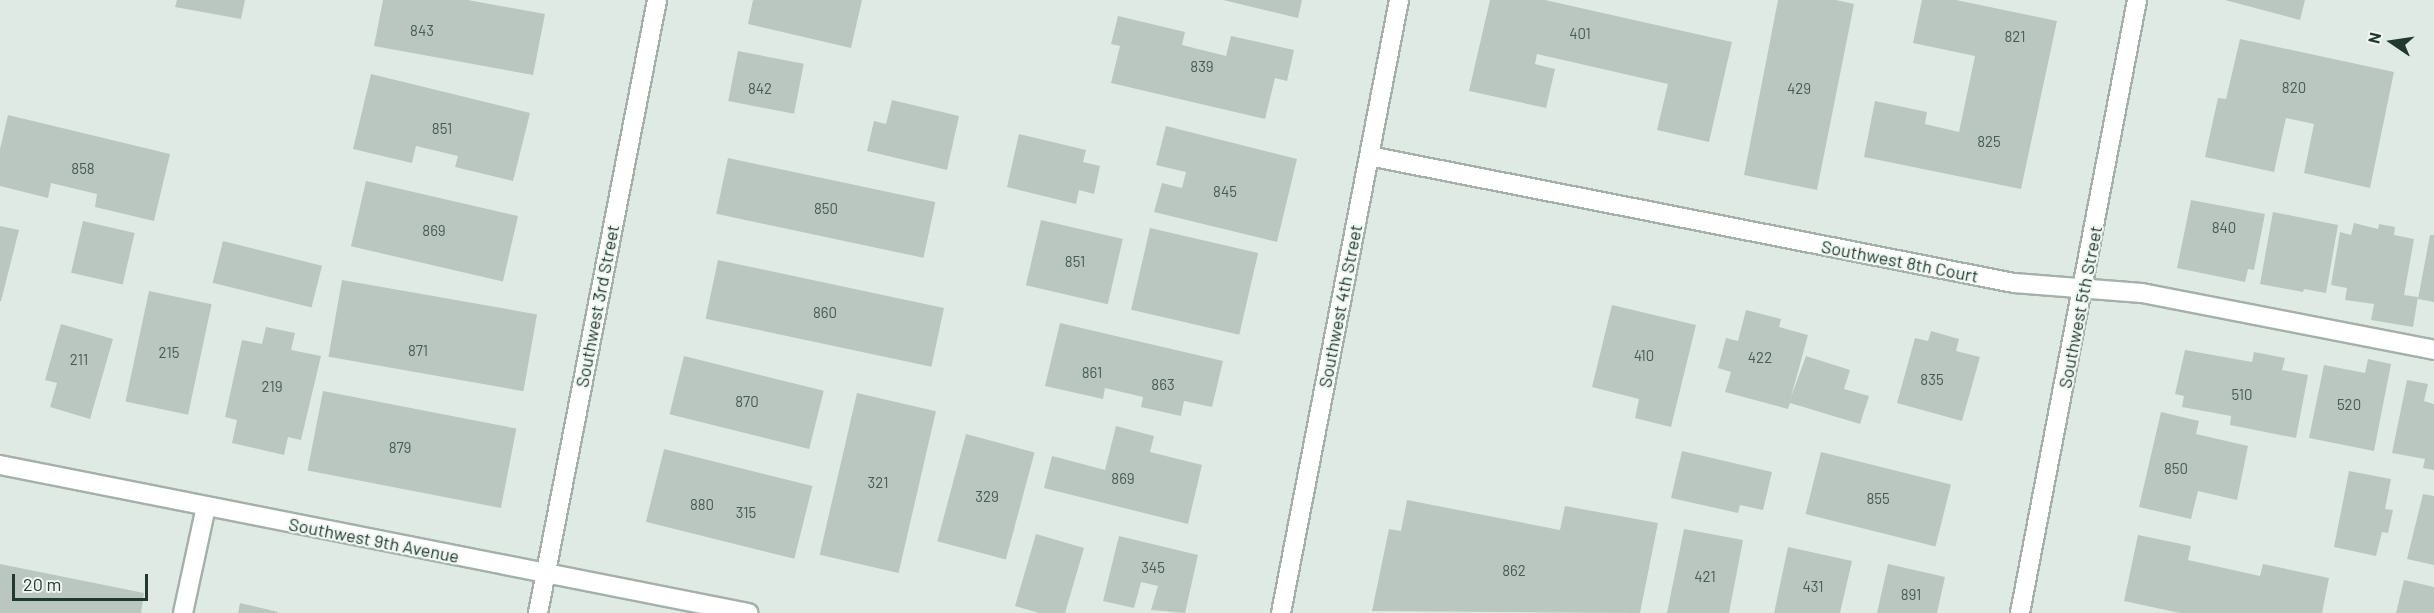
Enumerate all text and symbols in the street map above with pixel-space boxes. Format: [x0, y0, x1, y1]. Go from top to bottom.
north arrow [2362, 12, 2422, 72]
house number: 843 [410, 22, 434, 40]
house number: 401 [1569, 25, 1591, 43]
house number: 821 [2005, 28, 2025, 46]
text: N [2364, 31, 2384, 45]
house number: 839 [1190, 58, 1214, 76]
house number: 820 [2282, 79, 2306, 97]
house number: 842 [748, 80, 772, 98]
house number: 429 [1787, 80, 1811, 98]
house number: 851 [432, 120, 452, 138]
house number: 825 [1977, 133, 2001, 151]
house number: 858 [71, 160, 95, 178]
house number: 845 [1213, 183, 1237, 201]
house number: 850 [814, 200, 838, 218]
house number: 840 [2212, 219, 2236, 237]
house number: 869 [422, 222, 446, 240]
street label: Southwest 3rd Street [571, 223, 623, 389]
street label: Southwest 4th Street [1314, 223, 1366, 389]
street label: Southwest 5th Street [2054, 224, 2106, 390]
street label: Southwest 8th Court [1819, 235, 1981, 287]
house number: 851 [1065, 253, 1085, 271]
house number: 860 [813, 304, 837, 322]
house number: 871 [408, 342, 428, 360]
house number: 215 [159, 344, 179, 362]
house number: 410 [1634, 347, 1654, 365]
house number: 422 [1748, 349, 1772, 367]
house number: 211 [70, 351, 88, 369]
house number: 861 [1082, 364, 1102, 382]
house number: 835 [1920, 371, 1944, 389]
house number: 863 [1151, 376, 1175, 394]
house number: 219 [262, 378, 282, 396]
house number: 510 [2231, 386, 2253, 404]
house number: 870 [735, 393, 759, 411]
house number: 520 [2337, 396, 2361, 414]
house number: 879 [389, 439, 411, 457]
house number: 850 [2164, 460, 2188, 478]
house number: 869 [1111, 470, 1135, 488]
house number: 321 [868, 474, 888, 492]
house number: 329 [975, 488, 999, 506]
house number: 855 [1866, 490, 1890, 508]
house number: 880 [690, 496, 714, 514]
house number: 315 [736, 504, 756, 522]
street label: Southwest 9th Avenue [287, 513, 461, 567]
house number: 345 [1141, 559, 1165, 577]
scale bar [15, 562, 152, 600]
house number: 862 [1502, 562, 1526, 580]
house number: 421 [1694, 568, 1716, 586]
text: 20 m [23, 573, 61, 595]
house number: 431 [1802, 578, 1824, 596]
house number: 891 [1901, 586, 1921, 604]

